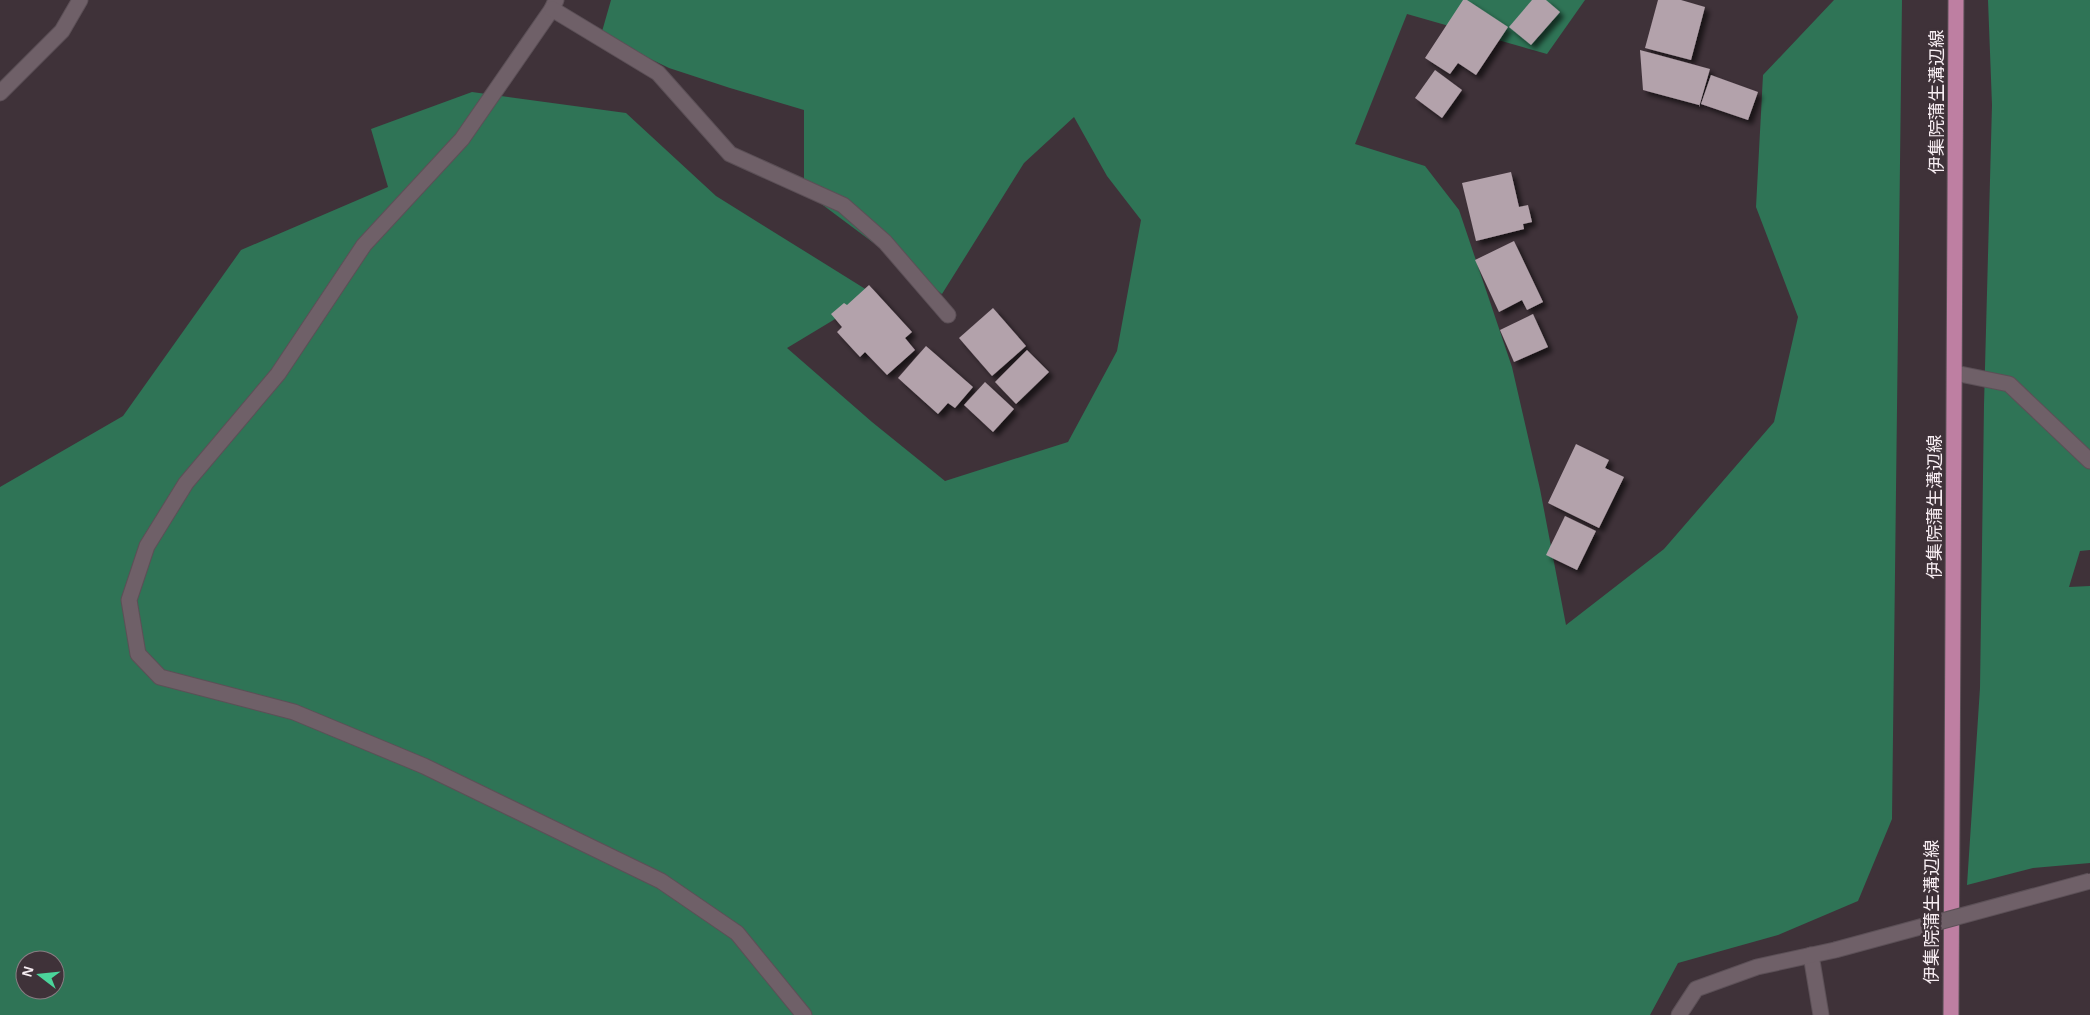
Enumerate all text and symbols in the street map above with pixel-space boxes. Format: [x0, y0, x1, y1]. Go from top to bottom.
street label: 伊集院蒲生溝辺線 [1927, 30, 1947, 174]
street label: 伊集院蒲生溝辺線 [1925, 435, 1945, 579]
street label: 伊集院蒲生溝辺線 [1922, 840, 1942, 984]
north arrow [15, 950, 65, 1000]
text: N [18, 964, 37, 978]

